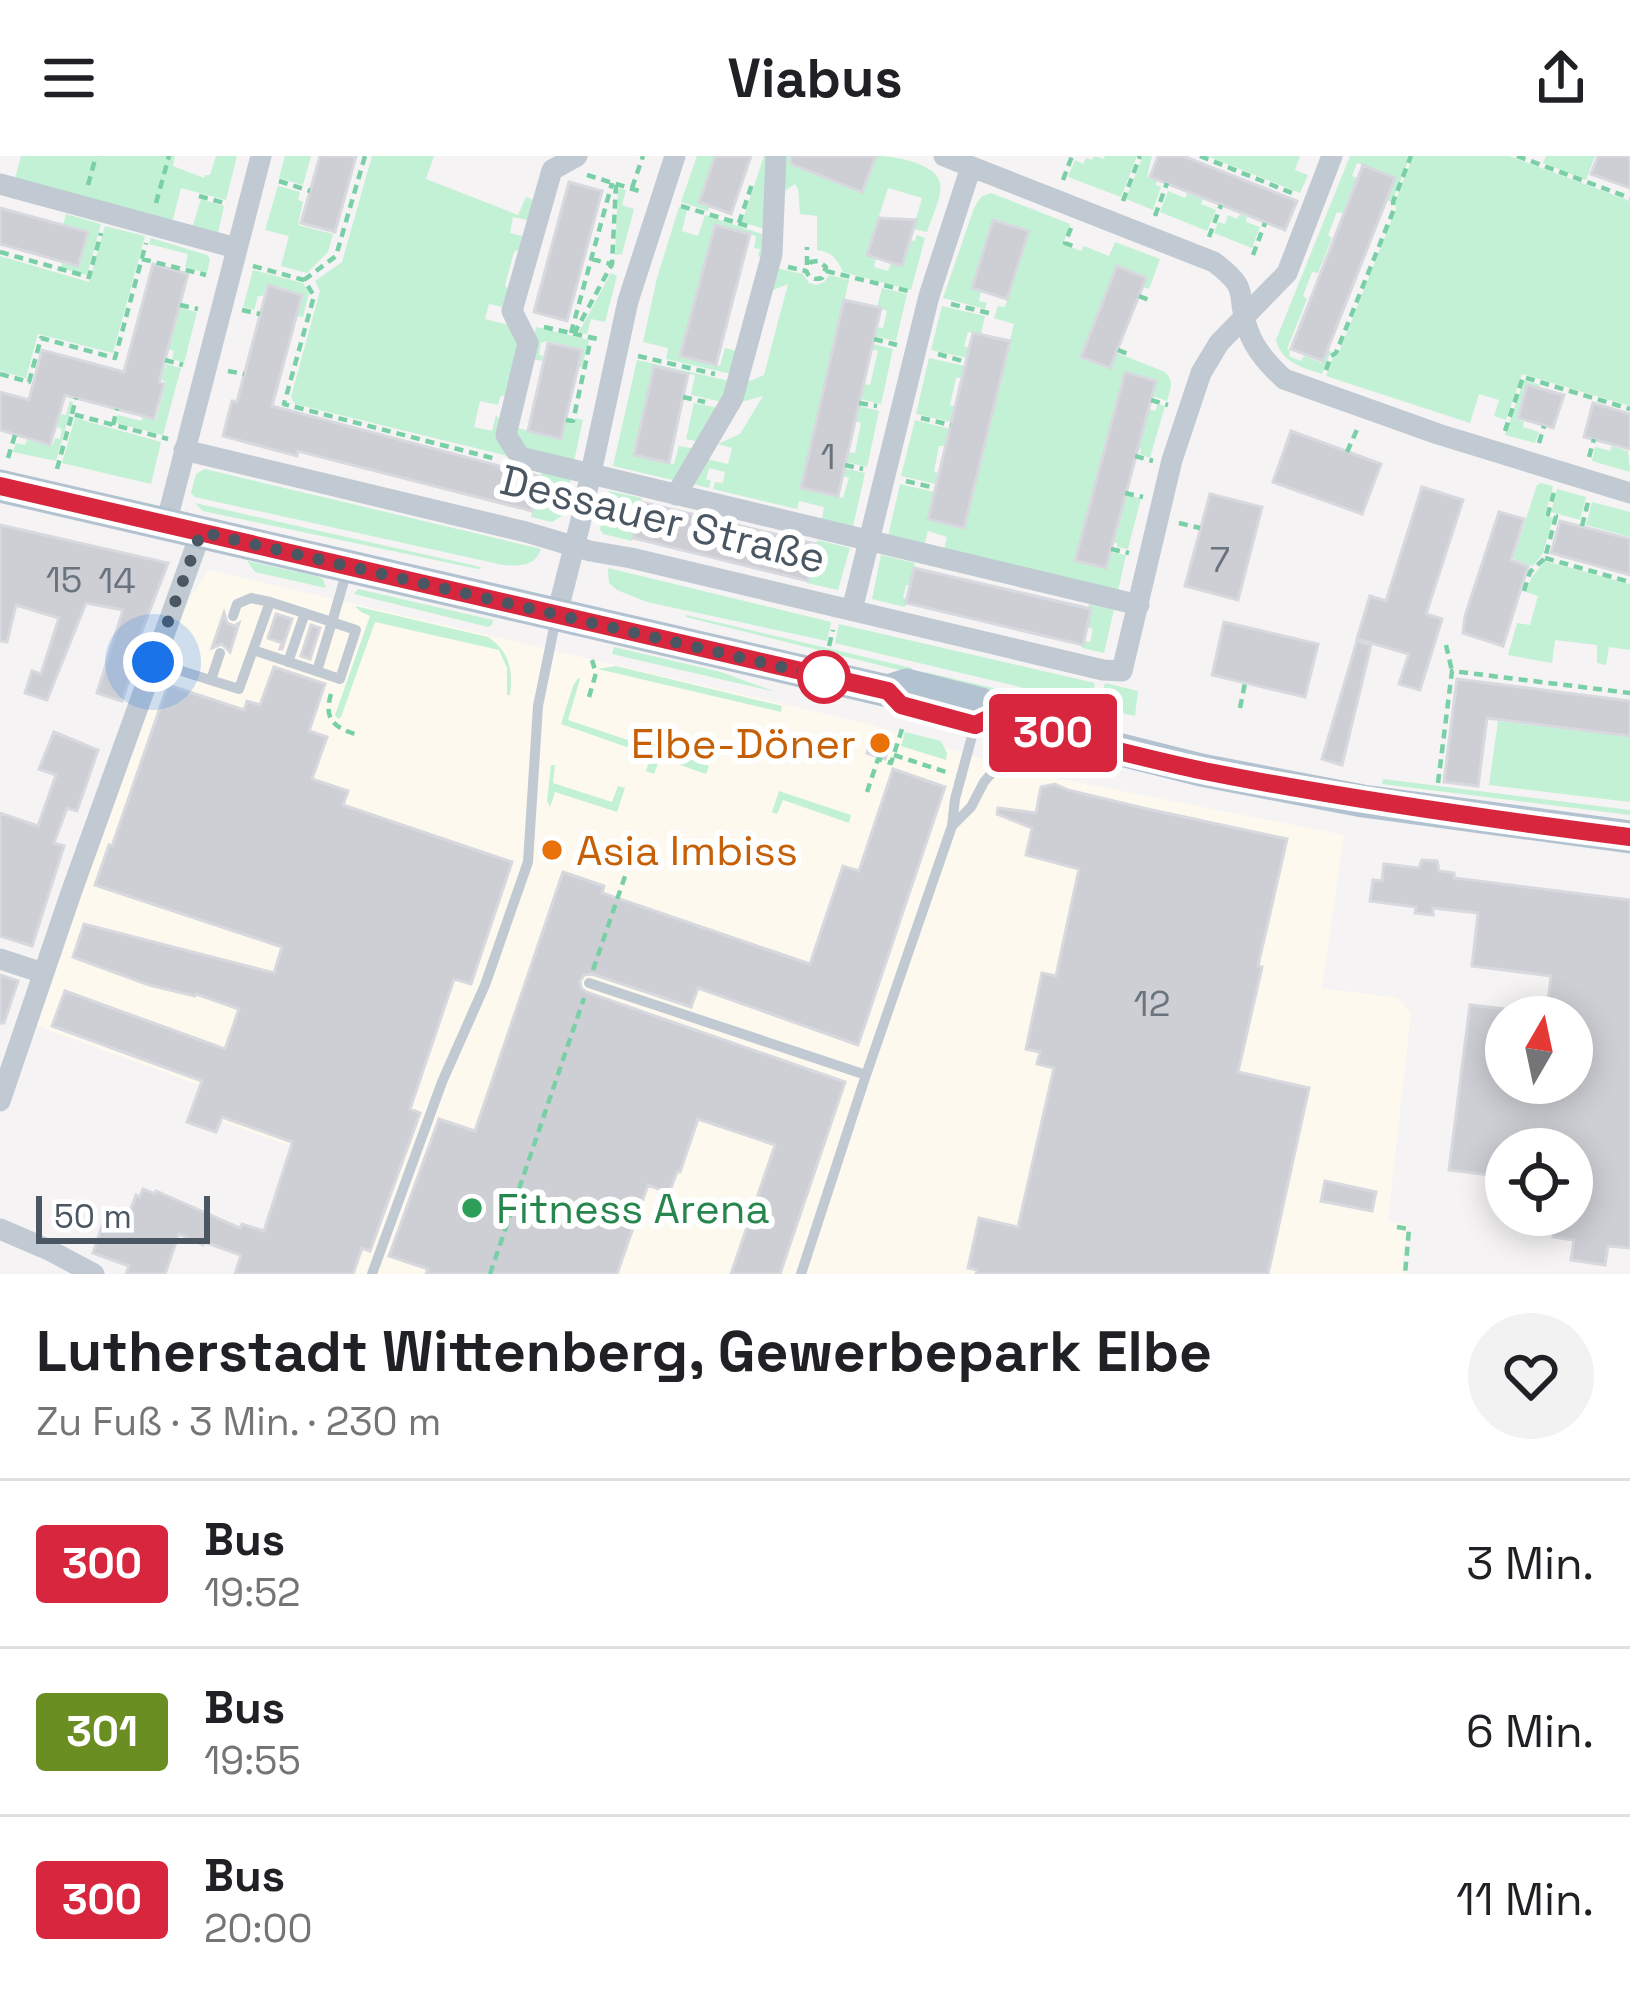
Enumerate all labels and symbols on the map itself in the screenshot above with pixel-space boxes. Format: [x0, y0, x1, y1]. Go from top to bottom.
house number: 1 [820, 434, 836, 480]
street label: Dessauer Straße [495, 453, 831, 585]
house number: 7 [1210, 537, 1230, 583]
house number: 15 [46, 557, 82, 603]
house number: 14 [98, 558, 136, 604]
your location [123, 632, 183, 692]
unlabelled marker [799, 652, 849, 702]
line badge: 300 [984, 694, 1122, 772]
place label: Elbe-Döner [631, 717, 856, 770]
marker: Elbe-Döner [867, 730, 893, 756]
place label: Asia Imbiss [576, 824, 798, 877]
marker: Asia Imbiss [539, 837, 565, 863]
house number: 12 [1134, 981, 1170, 1027]
north arrow [1485, 996, 1593, 1104]
place label: Fitness Arena [496, 1182, 770, 1235]
scale bar [36, 1190, 210, 1243]
marker: Fitness Arena [459, 1195, 485, 1221]

